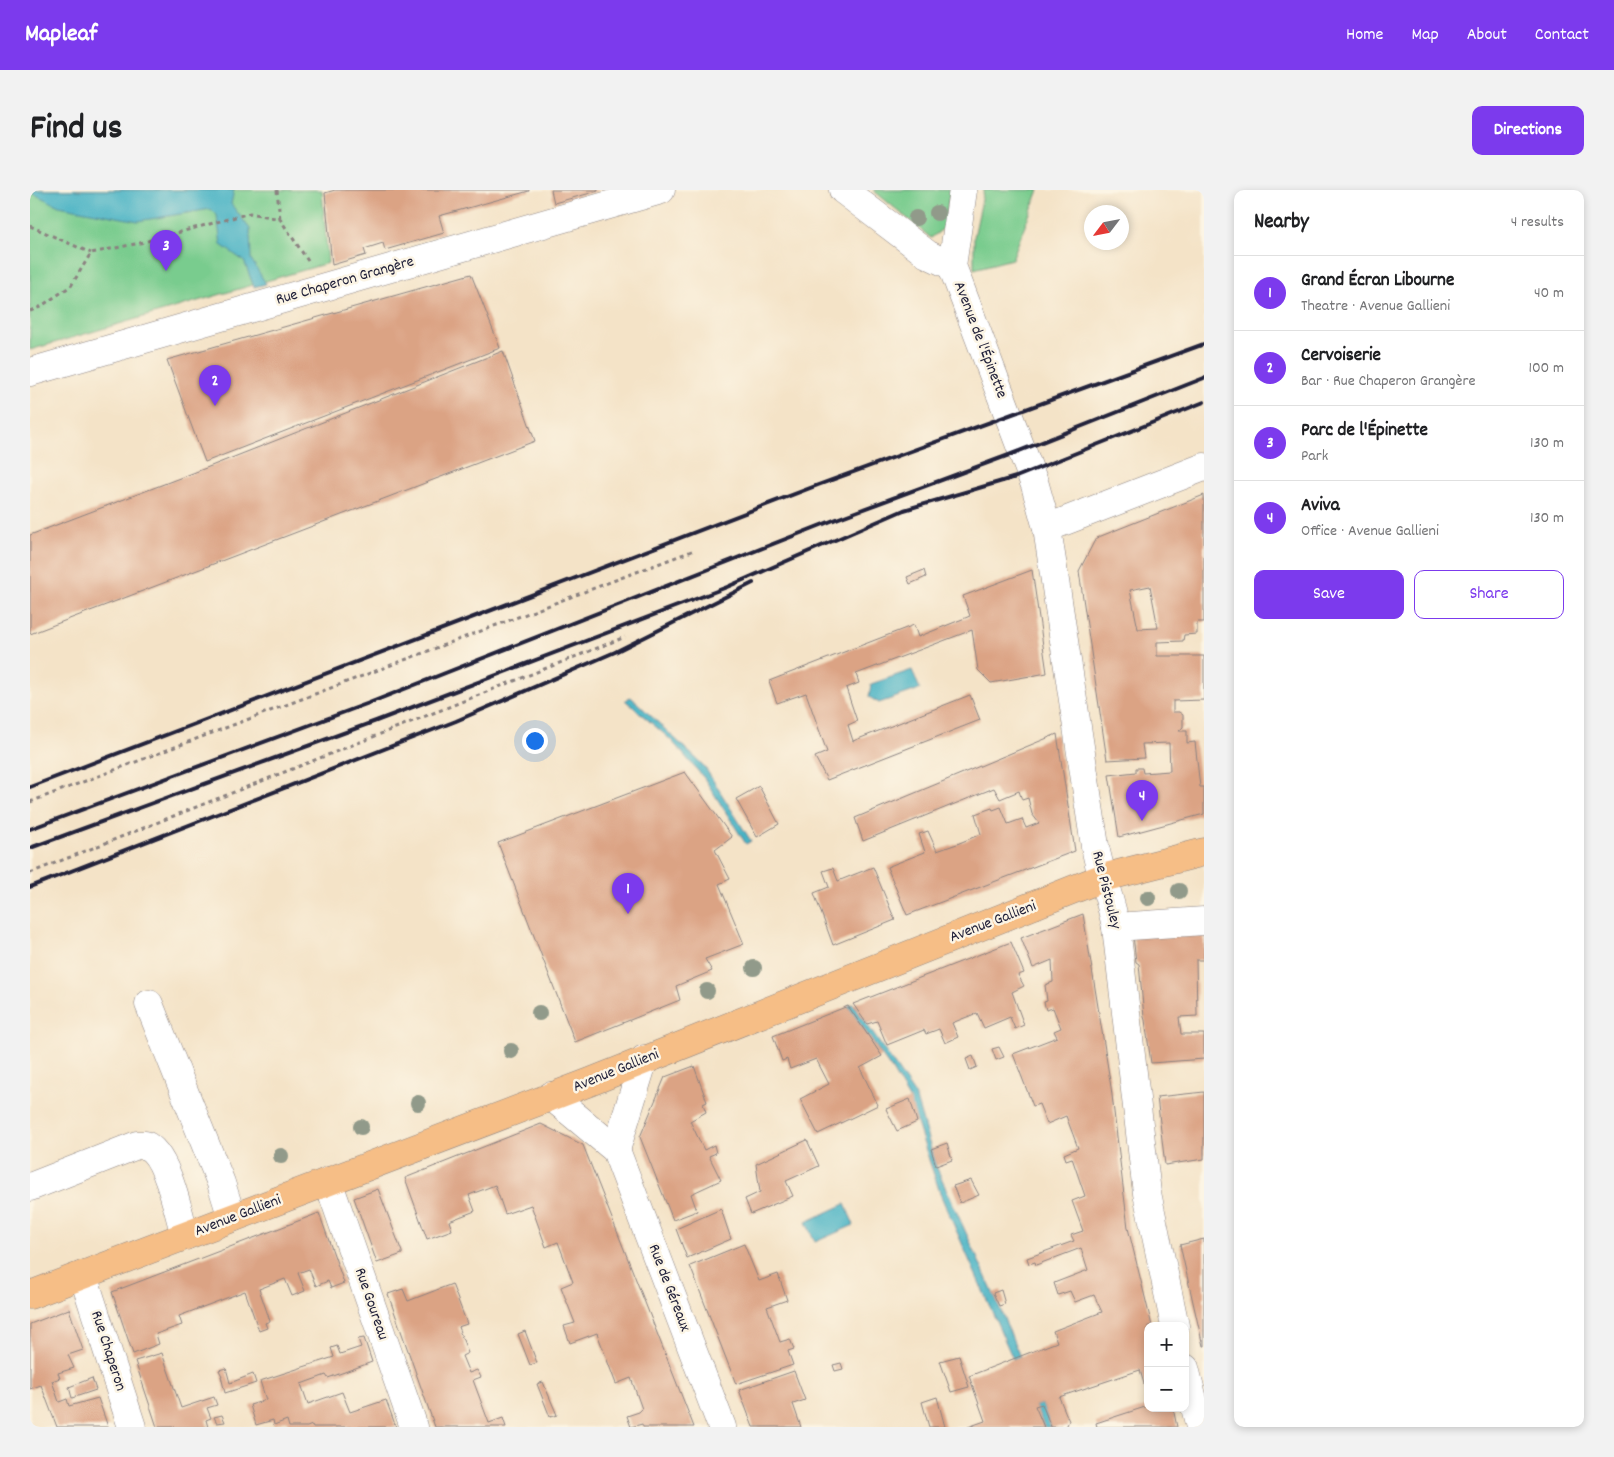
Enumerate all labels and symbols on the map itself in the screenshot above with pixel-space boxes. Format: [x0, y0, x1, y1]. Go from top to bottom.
north arrow [1084, 205, 1129, 250]
pin: 3 [150, 230, 182, 271]
street label: Rue Chaperon Grangère [273, 250, 417, 312]
street label: Avenue de l'Épinette [947, 278, 1013, 402]
pin: 2 [199, 365, 231, 406]
your location [522, 728, 548, 754]
pin: 4 [1126, 780, 1158, 821]
street label: Rue Pistouley [1085, 849, 1127, 932]
pin: 1 [612, 873, 644, 914]
street label: Avenue Gallieni [946, 895, 1040, 949]
street label: Avenue Gallieni [570, 1043, 663, 1099]
street label: Avenue Gallieni [191, 1189, 285, 1243]
street label: Rue de Géreaux [642, 1241, 696, 1335]
street label: Rue Goureau [348, 1265, 394, 1343]
street label: Rue Chaperon [84, 1308, 132, 1394]

